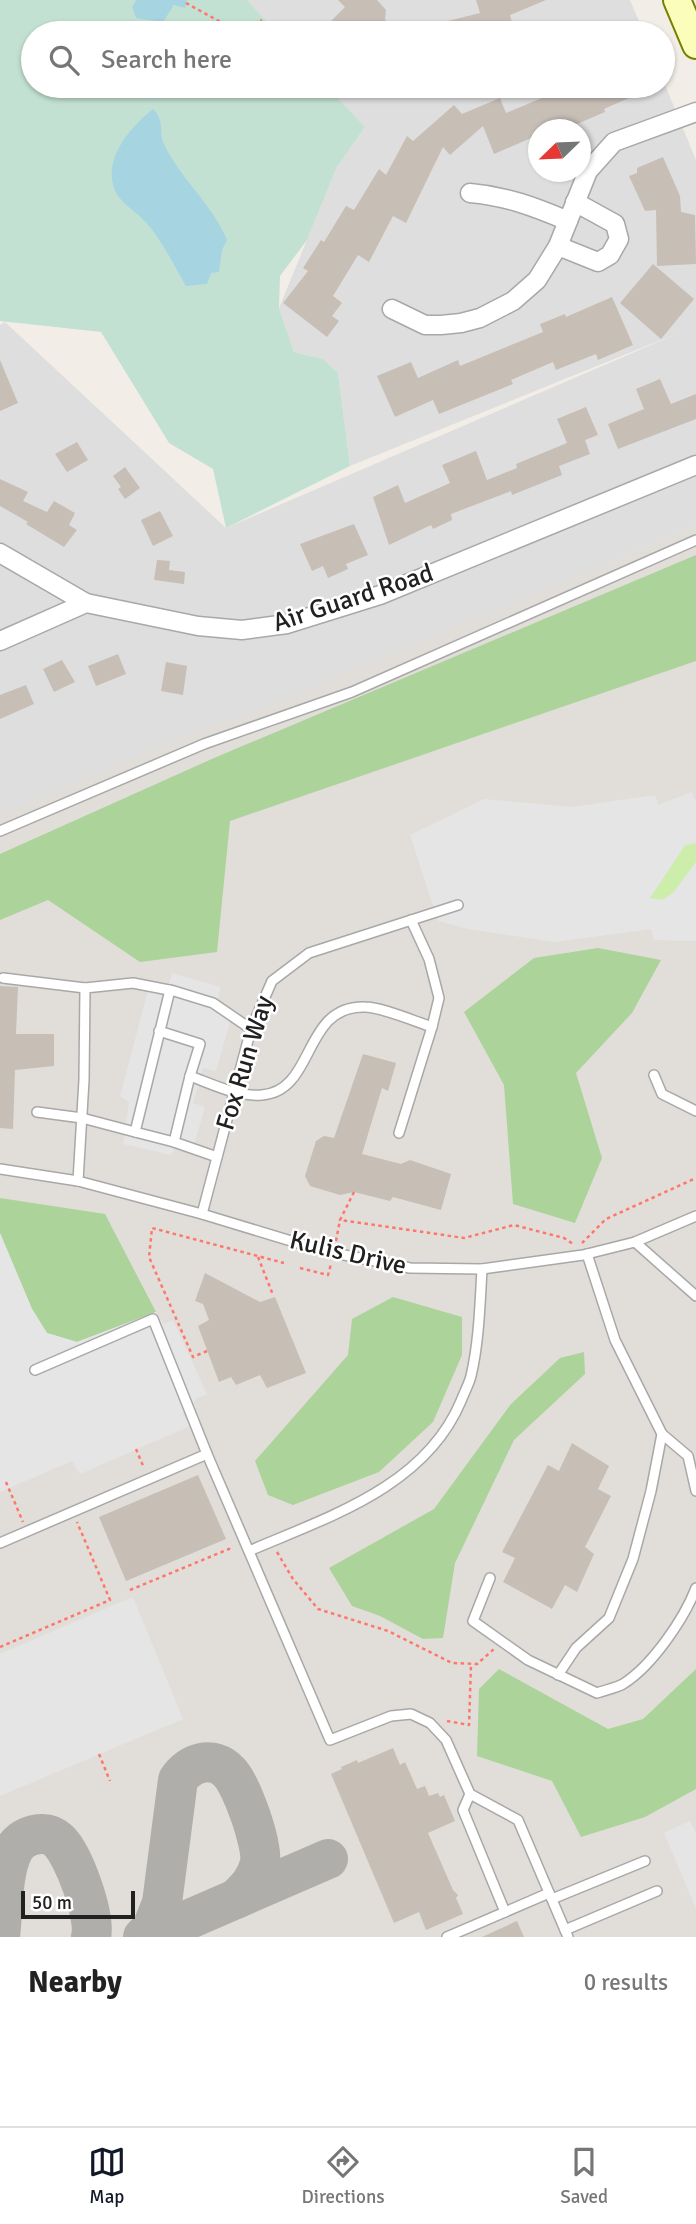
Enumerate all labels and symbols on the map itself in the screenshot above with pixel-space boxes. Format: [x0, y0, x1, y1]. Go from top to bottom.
north arrow [528, 119, 591, 182]
street label: Air Guard Road [269, 557, 437, 639]
street label: Fox Run Way [209, 992, 281, 1134]
street label: Kulis Drive [286, 1224, 410, 1282]
scale bar [21, 1888, 135, 1920]

